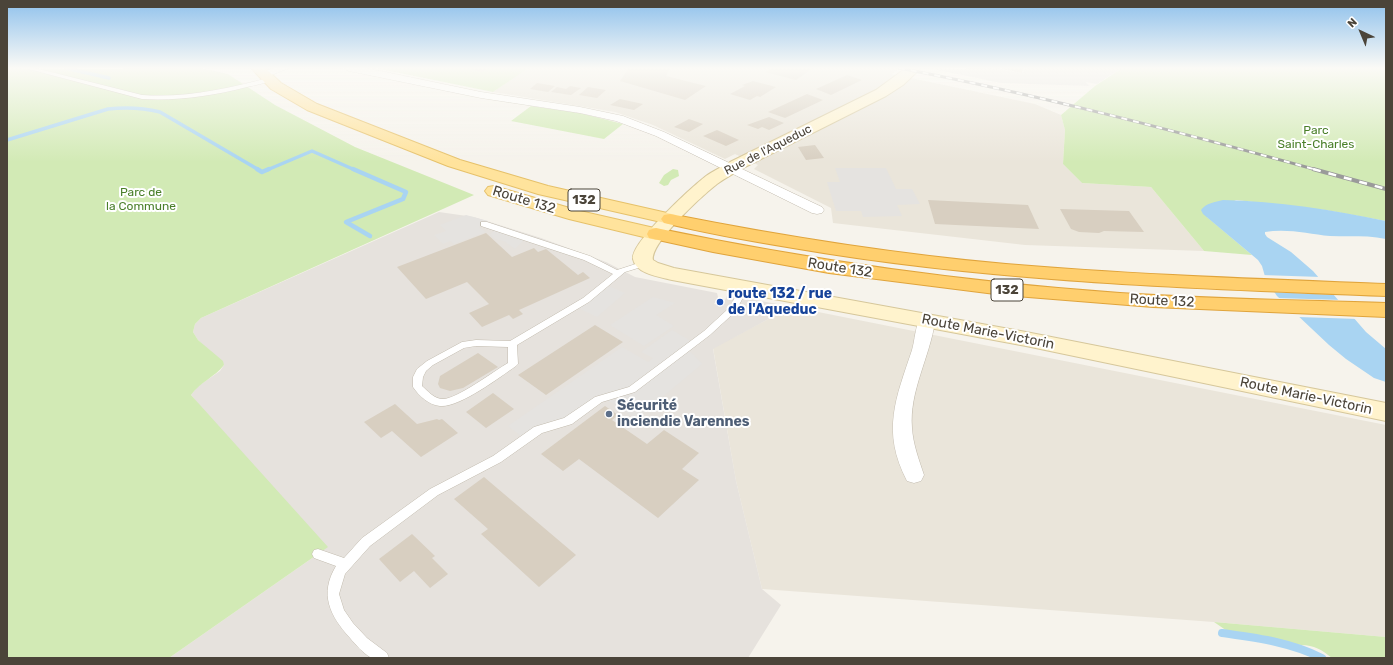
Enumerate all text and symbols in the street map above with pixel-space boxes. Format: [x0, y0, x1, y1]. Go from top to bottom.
north arrow [1341, 12, 1381, 52]
text: N [1345, 16, 1360, 30]
street label: Rue de l'Aqueduc [722, 122, 814, 178]
park label: Parc Saint-Charles [1278, 124, 1354, 152]
street label: Route 132 [491, 182, 557, 218]
park label: Parc de la Commune [106, 186, 176, 214]
road number: 132 [568, 189, 600, 211]
street label: Route 132 [807, 255, 873, 281]
road number: 132 [991, 279, 1023, 301]
place label: route 132 / rue de l'Aqueduc [728, 286, 832, 318]
street label: Route 132 [1129, 291, 1195, 311]
marker: route 132 / rue de l'Aqueduc [715, 297, 725, 307]
street label: Route Marie-Victorin [920, 311, 1056, 353]
street label: Route Marie-Victorin [1238, 374, 1374, 418]
place label: Sécurité inciendie Varennes [617, 398, 750, 430]
marker: Sécurité inciendie Varennes [604, 409, 614, 419]

